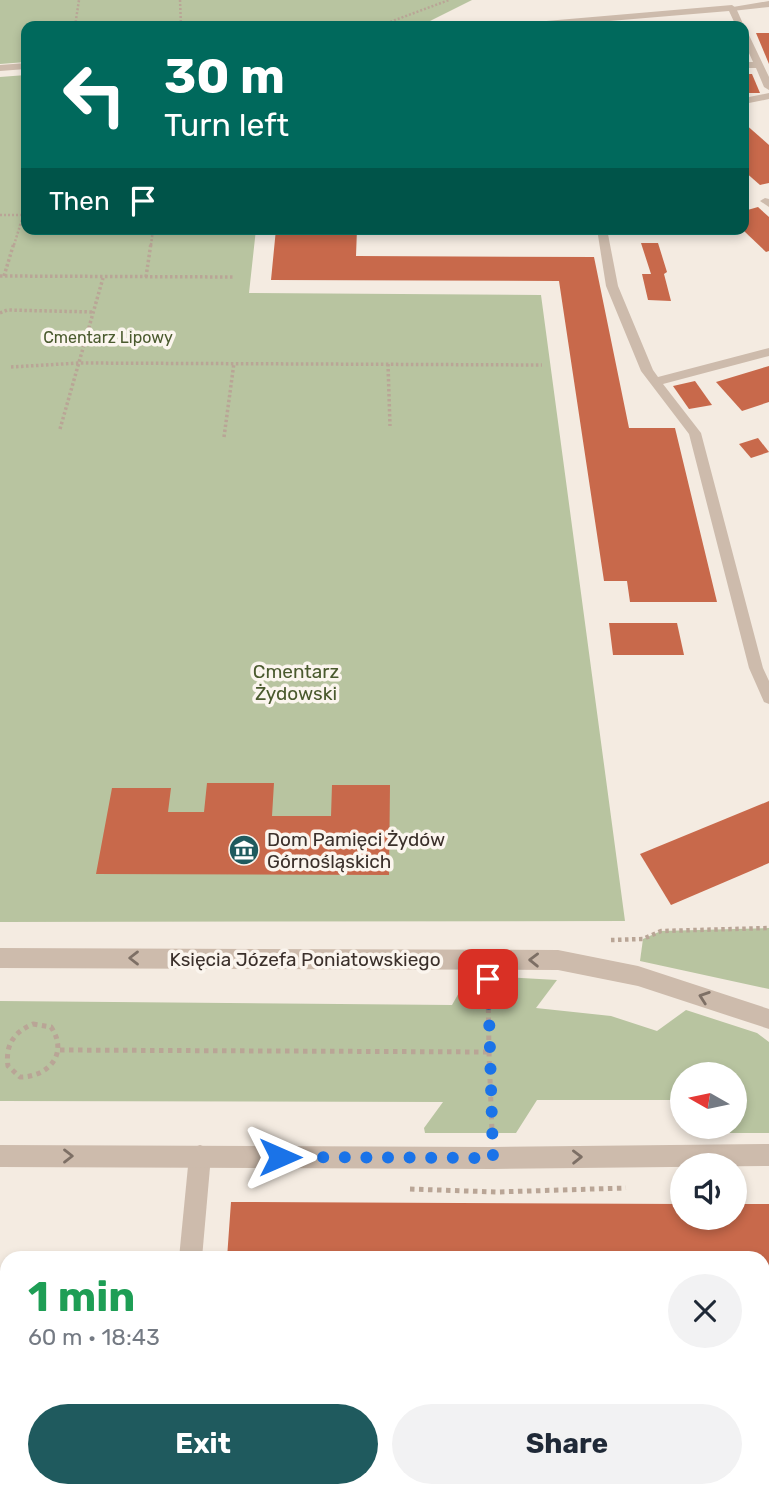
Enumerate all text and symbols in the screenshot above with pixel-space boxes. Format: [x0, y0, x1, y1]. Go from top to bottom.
text: 30 m [164, 47, 285, 105]
icon: left [49, 49, 140, 140]
text: Turn left [164, 106, 289, 144]
icon: arrive [124, 182, 162, 220]
text: Then [49, 186, 110, 217]
park label: Cmentarz Lipowy [43, 328, 173, 347]
park label: Cmentarz Żydowski [253, 660, 339, 705]
place label: Dom Pamięci Żydów Górnośląskich [267, 828, 445, 873]
museum icon: Dom Pamięci Żydów Górnośląskich [227, 833, 261, 867]
street label: Księcia Józefa Poniatowskiego [169, 948, 441, 971]
pin [458, 949, 518, 1009]
one-way arrow [128, 950, 139, 966]
one-way arrow [528, 952, 539, 968]
icon: arrive [469, 960, 507, 998]
one-way arrow [699, 991, 711, 1005]
north arrow [670, 1062, 747, 1139]
map controls [670, 1062, 747, 1230]
position arrow [243, 1120, 317, 1194]
one-way arrow [63, 1148, 74, 1164]
one-way arrow [572, 1149, 583, 1164]
button: sound [670, 1153, 747, 1230]
text: 1 min [28, 1272, 135, 1322]
button: close [668, 1274, 742, 1348]
text: 60 m · 18:43 [28, 1323, 160, 1351]
button: Exit [28, 1404, 378, 1484]
button: Share [392, 1404, 742, 1484]

